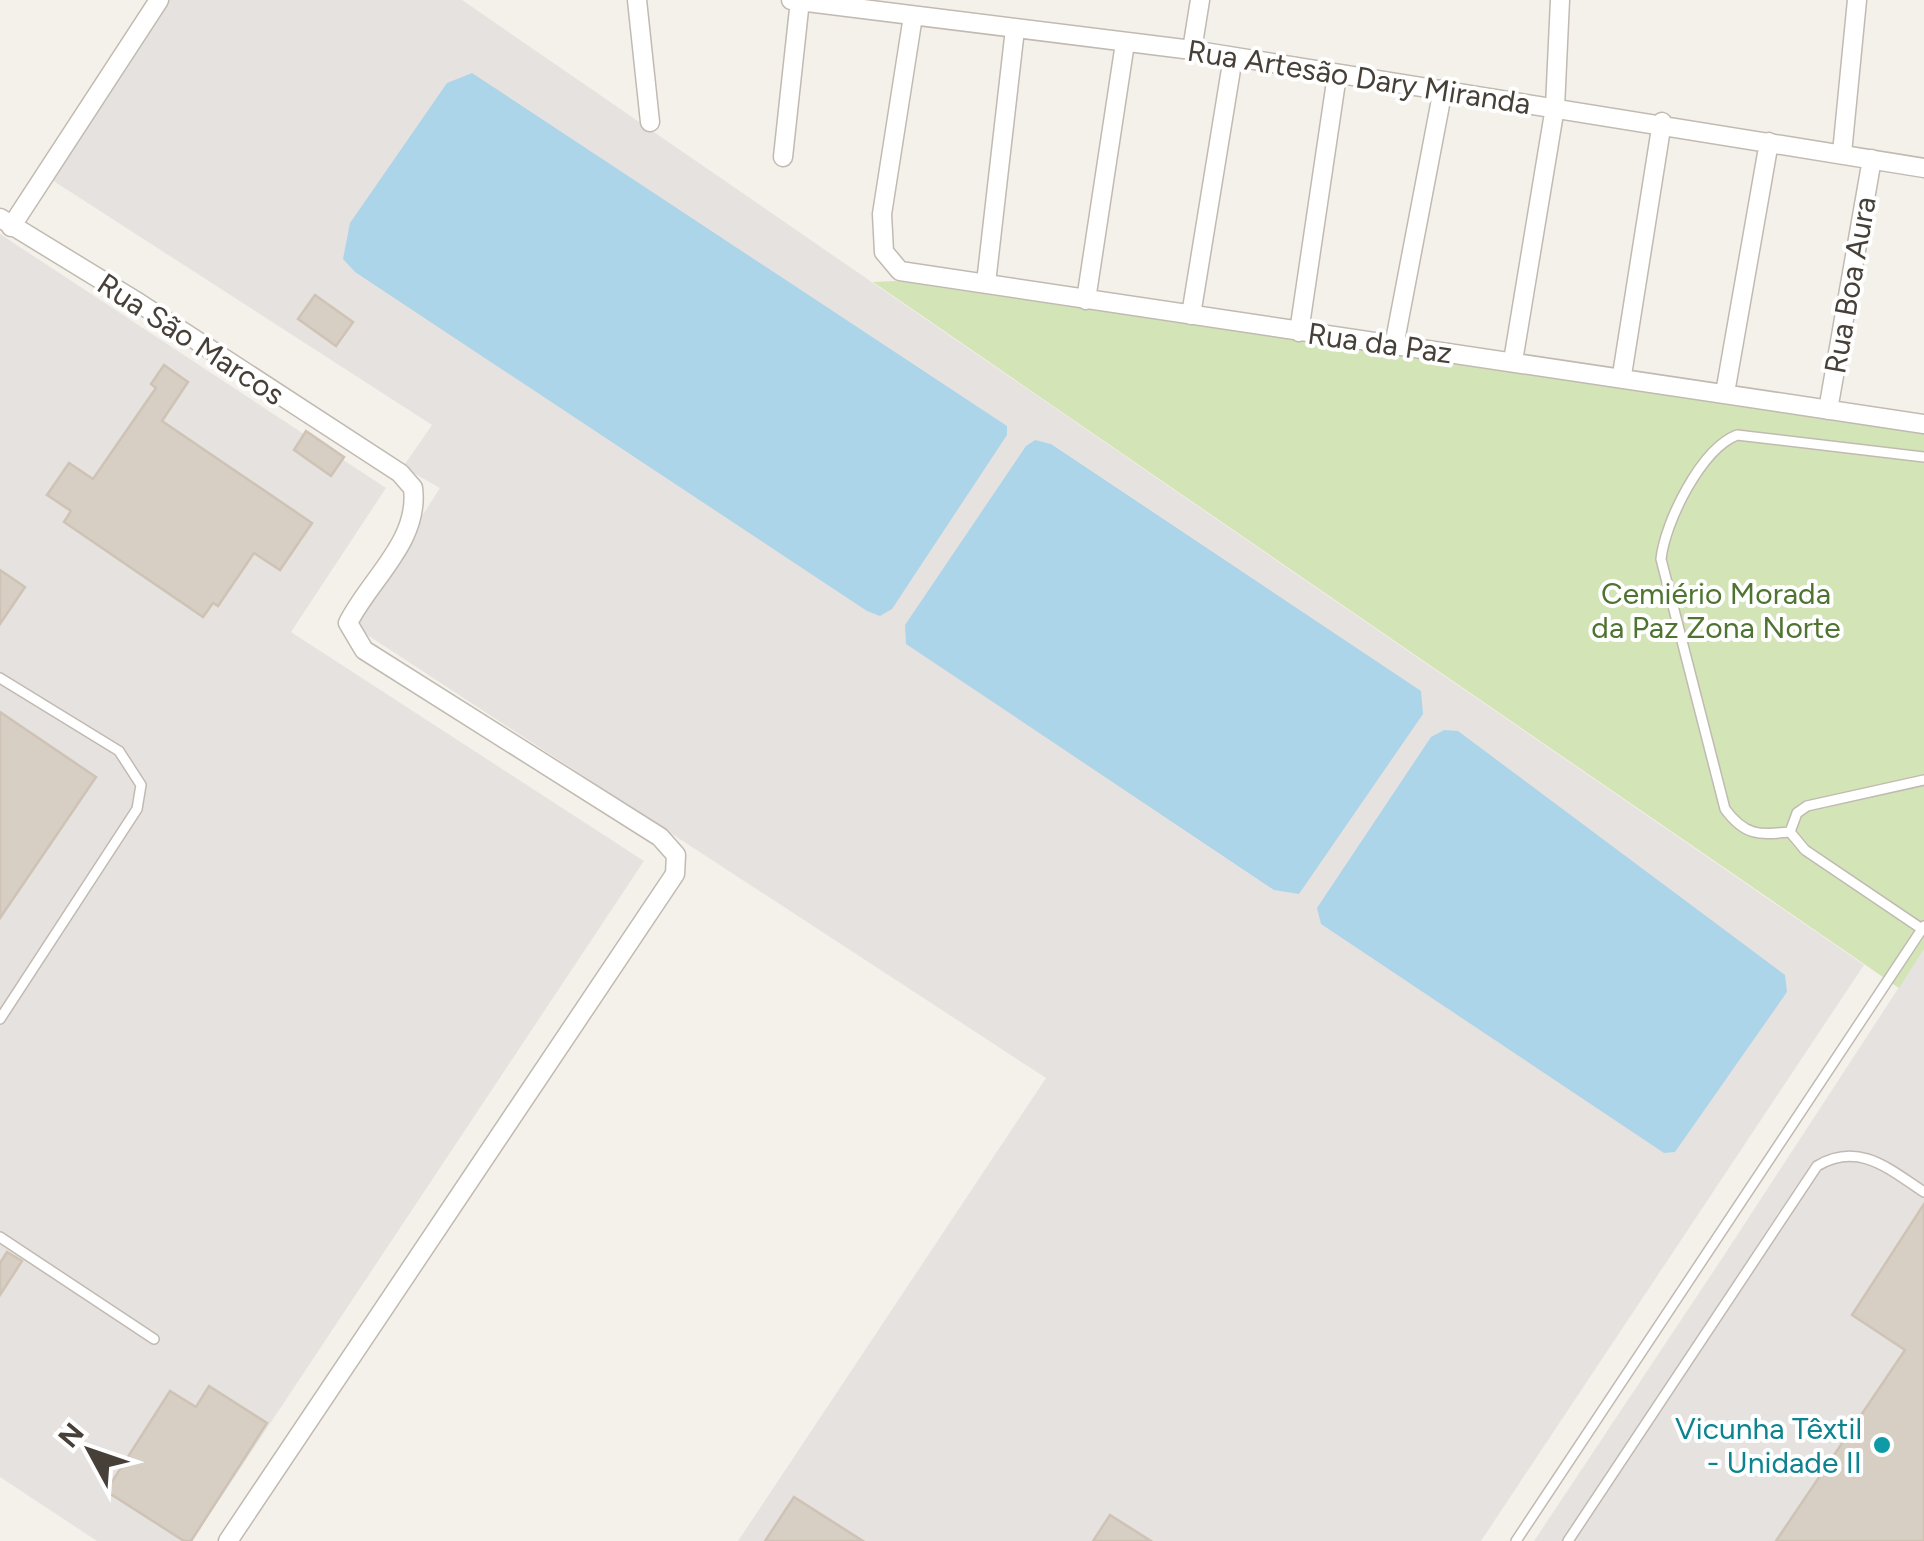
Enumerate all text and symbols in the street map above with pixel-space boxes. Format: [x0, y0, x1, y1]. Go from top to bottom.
street label: Rua Artesão Dary Miranda [1185, 32, 1533, 122]
street label: Rua Boa Aura [1816, 194, 1884, 376]
street label: Rua São Marcos [91, 265, 291, 413]
street label: Rua da Paz [1305, 315, 1455, 371]
park label: Cemiério Morada da Paz Zona Norte [1591, 575, 1841, 646]
north arrow [40, 1401, 140, 1501]
place label: Vicunha Têxtil - Unidade II [1675, 1410, 1862, 1481]
text: N [51, 1416, 91, 1454]
marker: Vicunha Têxtil - Unidade II [1871, 1434, 1893, 1456]

